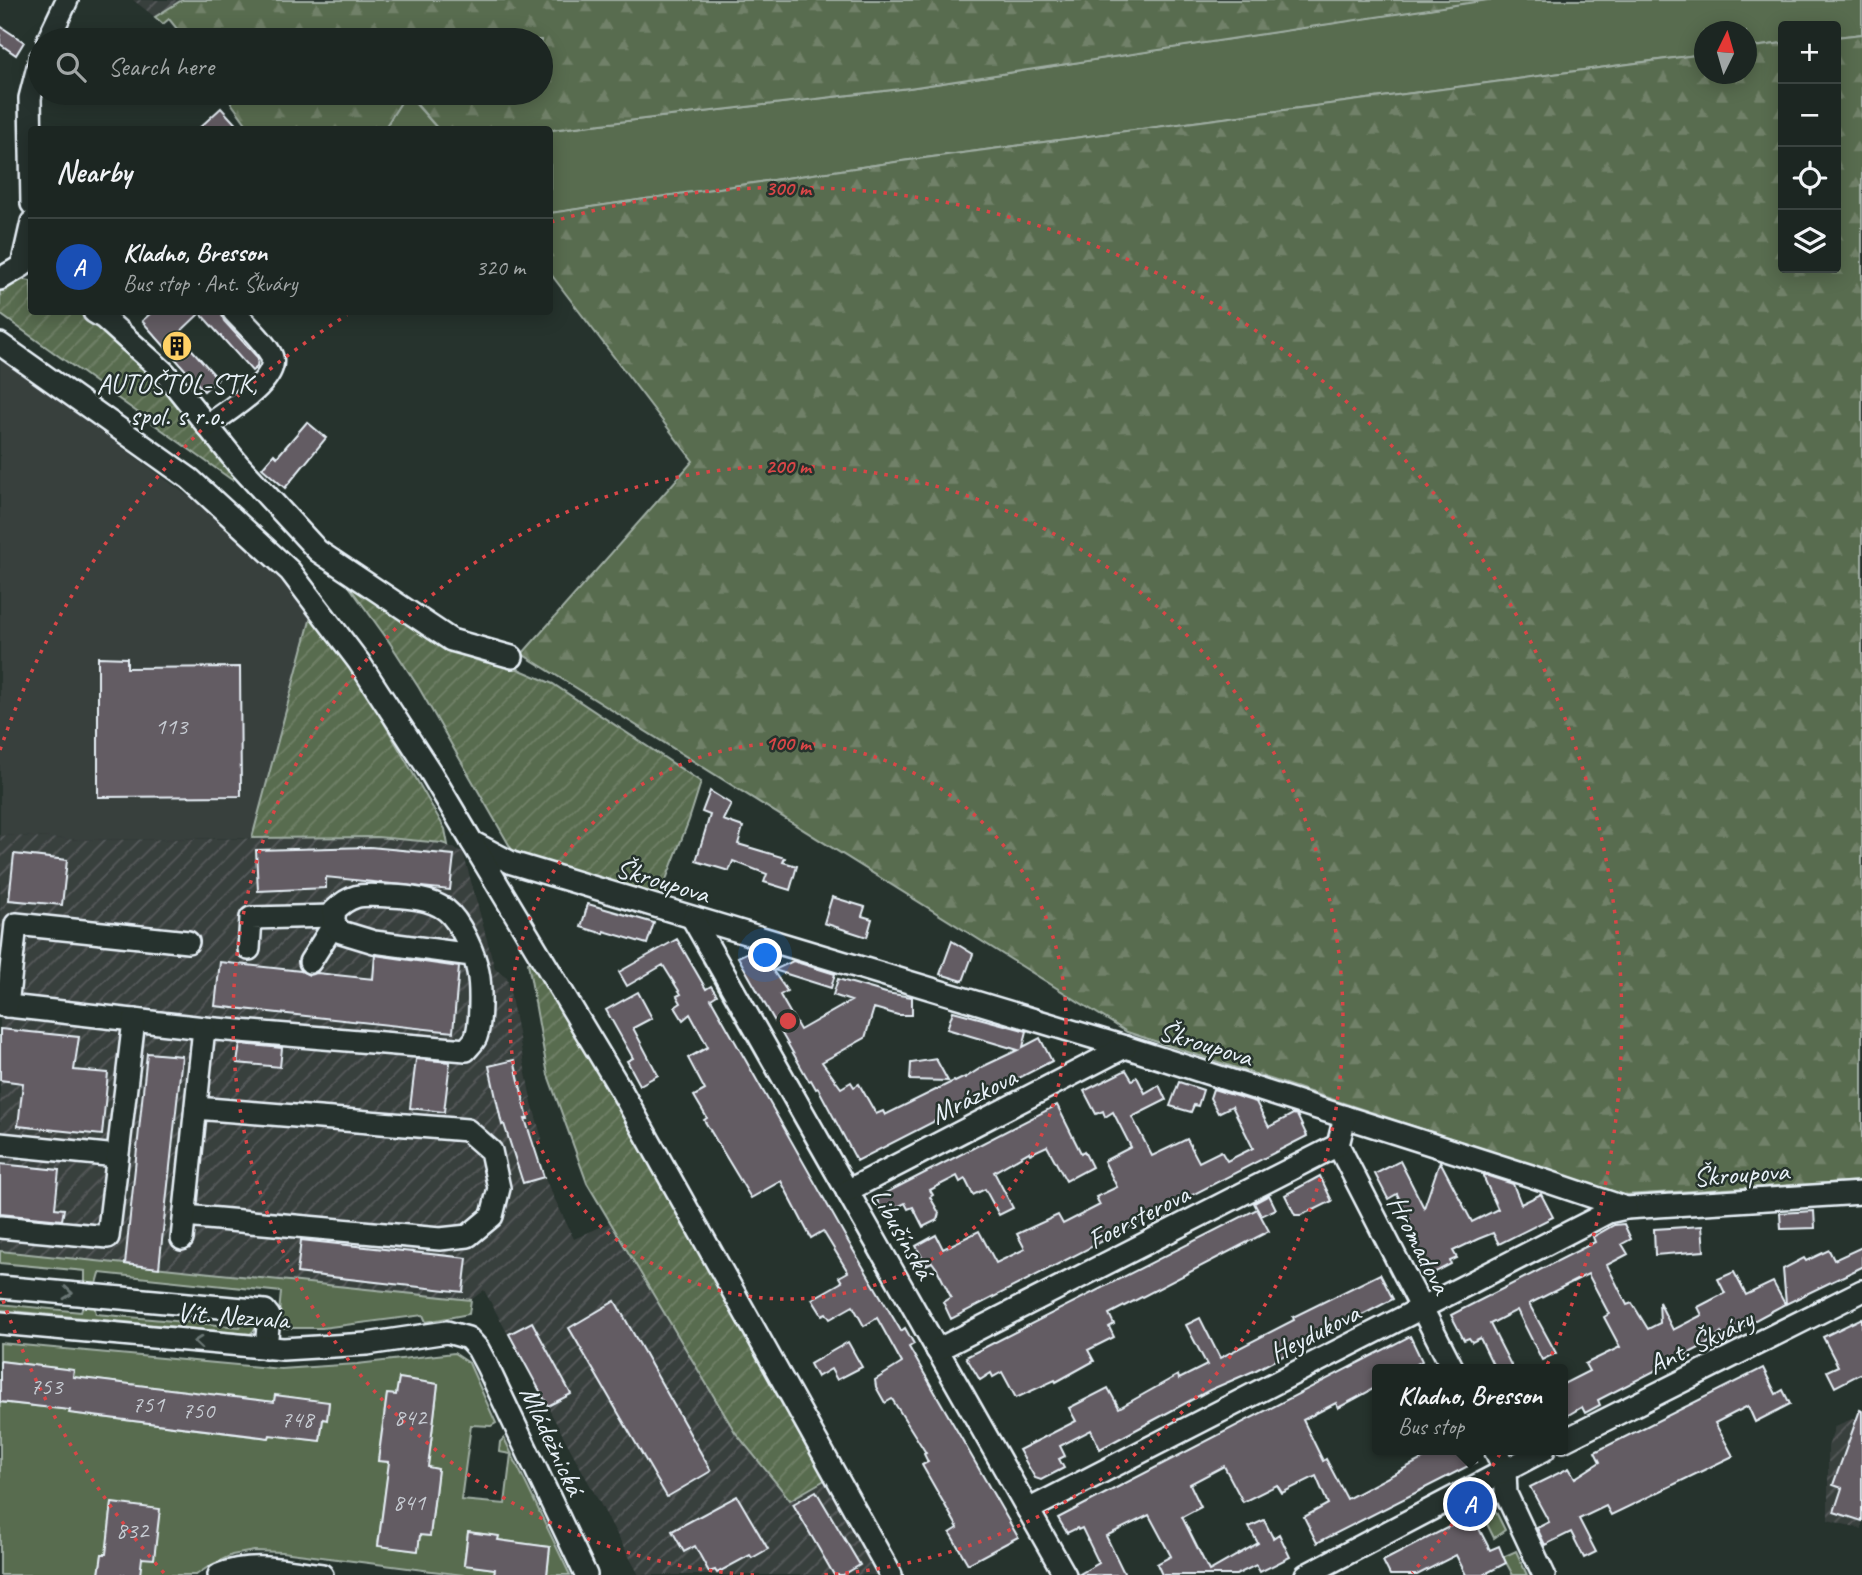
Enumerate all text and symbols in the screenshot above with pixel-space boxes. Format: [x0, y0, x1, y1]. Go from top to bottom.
north arrow [1694, 21, 1757, 84]
map controls [1778, 21, 1841, 273]
button: + [1778, 21, 1841, 84]
search box [28, 28, 553, 105]
icon: search [52, 48, 90, 86]
text: Search here [108, 50, 214, 83]
button: − [1778, 84, 1841, 147]
button: locate [1778, 147, 1841, 210]
text: Nearby [56, 153, 132, 191]
text: 300 m [765, 175, 813, 201]
button: layers [1778, 210, 1841, 273]
text: Kladno, Bresson [123, 236, 267, 269]
text: A [73, 253, 85, 282]
text: 320 m [476, 253, 525, 282]
text: Bus stop · Ant. Škváry [123, 269, 297, 298]
building icon: AUTOŠTOL-STK, spol. s r.o. [160, 329, 194, 363]
place label: AUTOŠTOL-STK, spol. s r.o. [96, 366, 258, 433]
text: 200 m [765, 453, 813, 479]
house number: 113 [155, 711, 189, 741]
text: 100 m [765, 730, 813, 756]
street label: Škroupova [612, 850, 715, 912]
your location [748, 938, 782, 972]
centre of rings [776, 1009, 800, 1033]
street label: Škroupova [1155, 1013, 1258, 1075]
street label: Mrázkova [924, 1058, 1024, 1132]
street label: Škroupova [1692, 1153, 1792, 1194]
street label: Foersterova [1081, 1175, 1197, 1257]
street label: Libušínská [863, 1181, 944, 1287]
street label: Hromadova [1380, 1189, 1460, 1301]
one-way arrow [63, 1285, 74, 1300]
street label: Vít. Nezvala [176, 1294, 293, 1337]
street label: Heydukova [1263, 1294, 1367, 1370]
street label: Ant. Škváry [1642, 1300, 1761, 1382]
one-way arrow [193, 1334, 204, 1349]
popup [1372, 1364, 1568, 1455]
house number: 753 [30, 1371, 64, 1401]
text: Kladno, Bresson [1398, 1379, 1542, 1412]
street label: Mládežnická [512, 1380, 594, 1503]
house number: 751 [132, 1389, 165, 1419]
house number: 750 [182, 1395, 216, 1425]
house number: 842 [394, 1402, 428, 1432]
house number: 748 [281, 1404, 315, 1434]
text: Bus stop [1398, 1412, 1464, 1441]
pin: A [1447, 1478, 1493, 1530]
house number: 841 [393, 1487, 426, 1517]
house number: 832 [116, 1515, 150, 1545]

